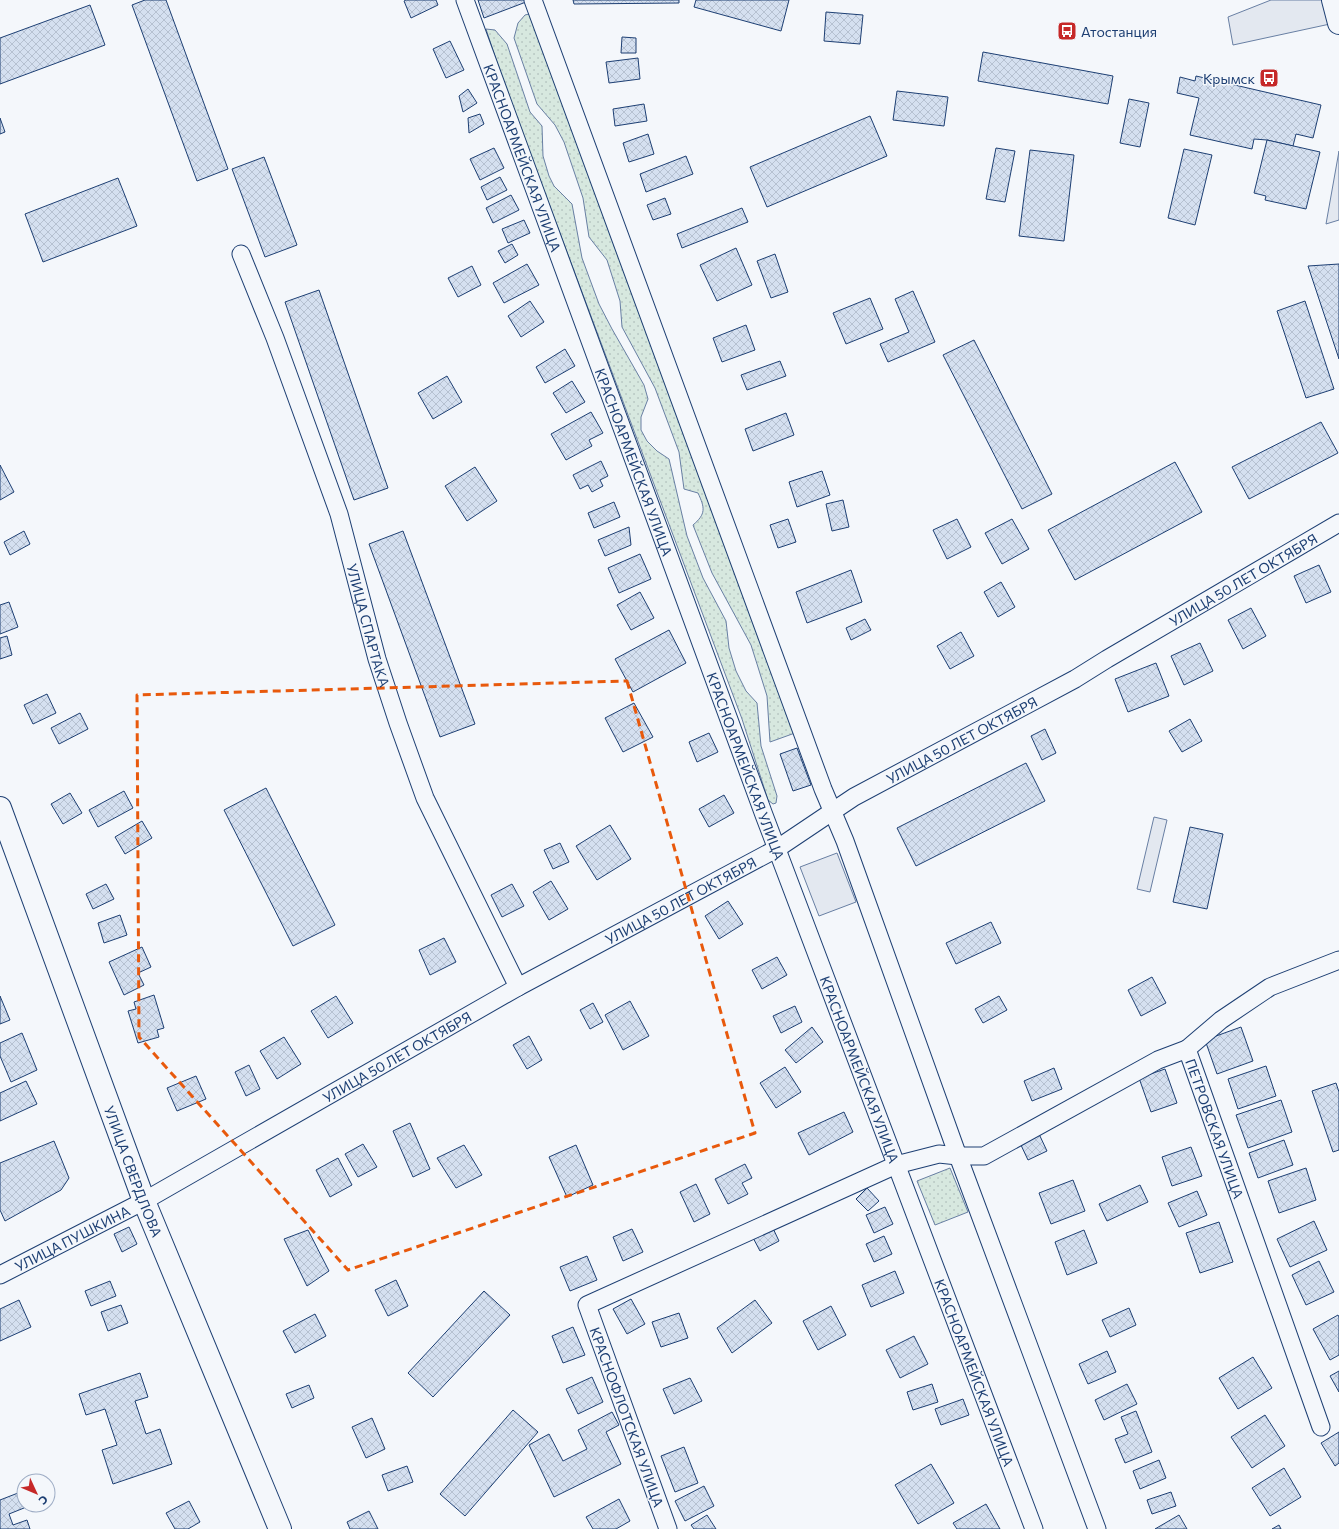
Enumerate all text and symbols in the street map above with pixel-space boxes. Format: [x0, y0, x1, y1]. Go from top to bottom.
bus stop icon: Атостанция [1056, 20, 1078, 42]
place label: Атостанция [1081, 23, 1157, 40]
street label: КРАСНОАРМЕЙСКАЯ УЛИЦА [481, 62, 565, 254]
bus stop icon: Крымск [1258, 67, 1280, 89]
place label: Крымск [1203, 70, 1256, 87]
street label: КРАСНОАРМЕЙСКАЯ УЛИЦА [592, 366, 677, 558]
street label: УЛИЦА 50 ЛЕТ ОКТЯБРЯ [1166, 529, 1320, 629]
street label: УЛИЦА СПАРТАКА [344, 562, 394, 689]
street label: КРАСНОАРМЕЙСКАЯ УЛИЦА [704, 670, 789, 863]
street label: УЛИЦА 50 ЛЕТ ОКТЯБРЯ [883, 692, 1040, 787]
street label: УЛИЦА 50 ЛЕТ ОКТЯБРЯ [602, 853, 759, 947]
street label: КРАСНОАРМЕЙСКАЯ УЛИЦА [817, 973, 903, 1166]
street label: УЛИЦА 50 ЛЕТ ОКТЯБРЯ [319, 1007, 474, 1106]
street label: ПЕТРОВСКАЯ УЛИЦА [1183, 1056, 1248, 1201]
street label: УЛИЦА СВЕРДЛОВА [101, 1103, 167, 1240]
street label: УЛИЦА ПУШКИНА [12, 1201, 133, 1275]
street label: КРАСНОАРМЕЙСКАЯ УЛИЦА [932, 1276, 1018, 1469]
street label: КРАСНОФЛОТСКАЯ УЛИЦА [586, 1325, 668, 1510]
north arrow [16, 1473, 56, 1513]
text: С [36, 1493, 51, 1508]

